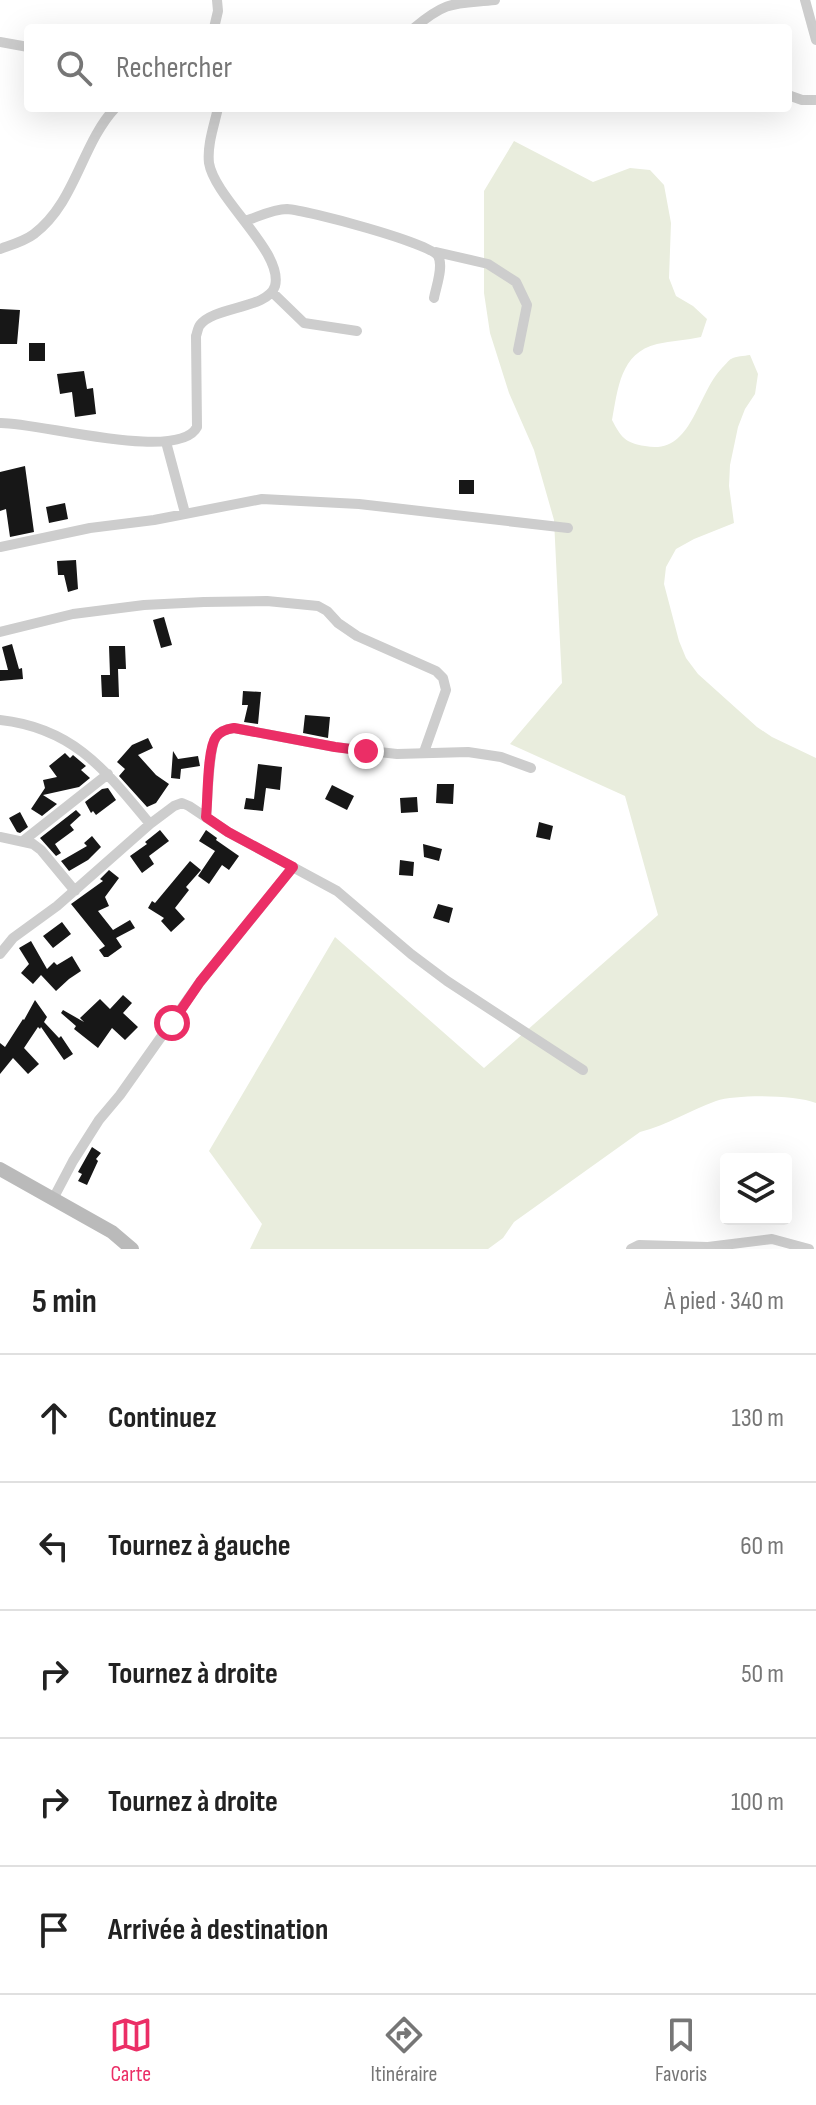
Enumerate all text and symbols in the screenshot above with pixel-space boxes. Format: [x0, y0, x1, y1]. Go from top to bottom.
search box [24, 24, 792, 112]
icon: search [52, 46, 96, 90]
text: Rechercher [116, 50, 232, 86]
route end [348, 733, 384, 769]
route start [154, 1005, 190, 1041]
map controls [720, 1153, 792, 1225]
button: layers [720, 1153, 792, 1225]
text: 5 min [32, 1281, 97, 1322]
text: À pied · 340 m [664, 1286, 784, 1317]
icon: ahead [32, 1396, 76, 1440]
text: Continuez [108, 1400, 217, 1436]
text: 130 m [732, 1403, 784, 1434]
icon: left [32, 1524, 76, 1568]
text: Tournez à gauche [108, 1528, 291, 1564]
text: 60 m [740, 1531, 784, 1562]
icon: right [32, 1652, 76, 1696]
text: Tournez à droite [108, 1656, 278, 1692]
text: 50 m [741, 1659, 784, 1690]
icon: right [32, 1780, 76, 1824]
text: Tournez à droite [108, 1784, 278, 1820]
text: 100 m [731, 1787, 784, 1818]
icon: arrive [32, 1908, 76, 1952]
text: Arrivée à destination [108, 1912, 328, 1948]
tab: Carte [109, 2013, 153, 2088]
tab: Itinéraire [371, 2013, 437, 2088]
tab: Favoris [655, 2013, 707, 2088]

